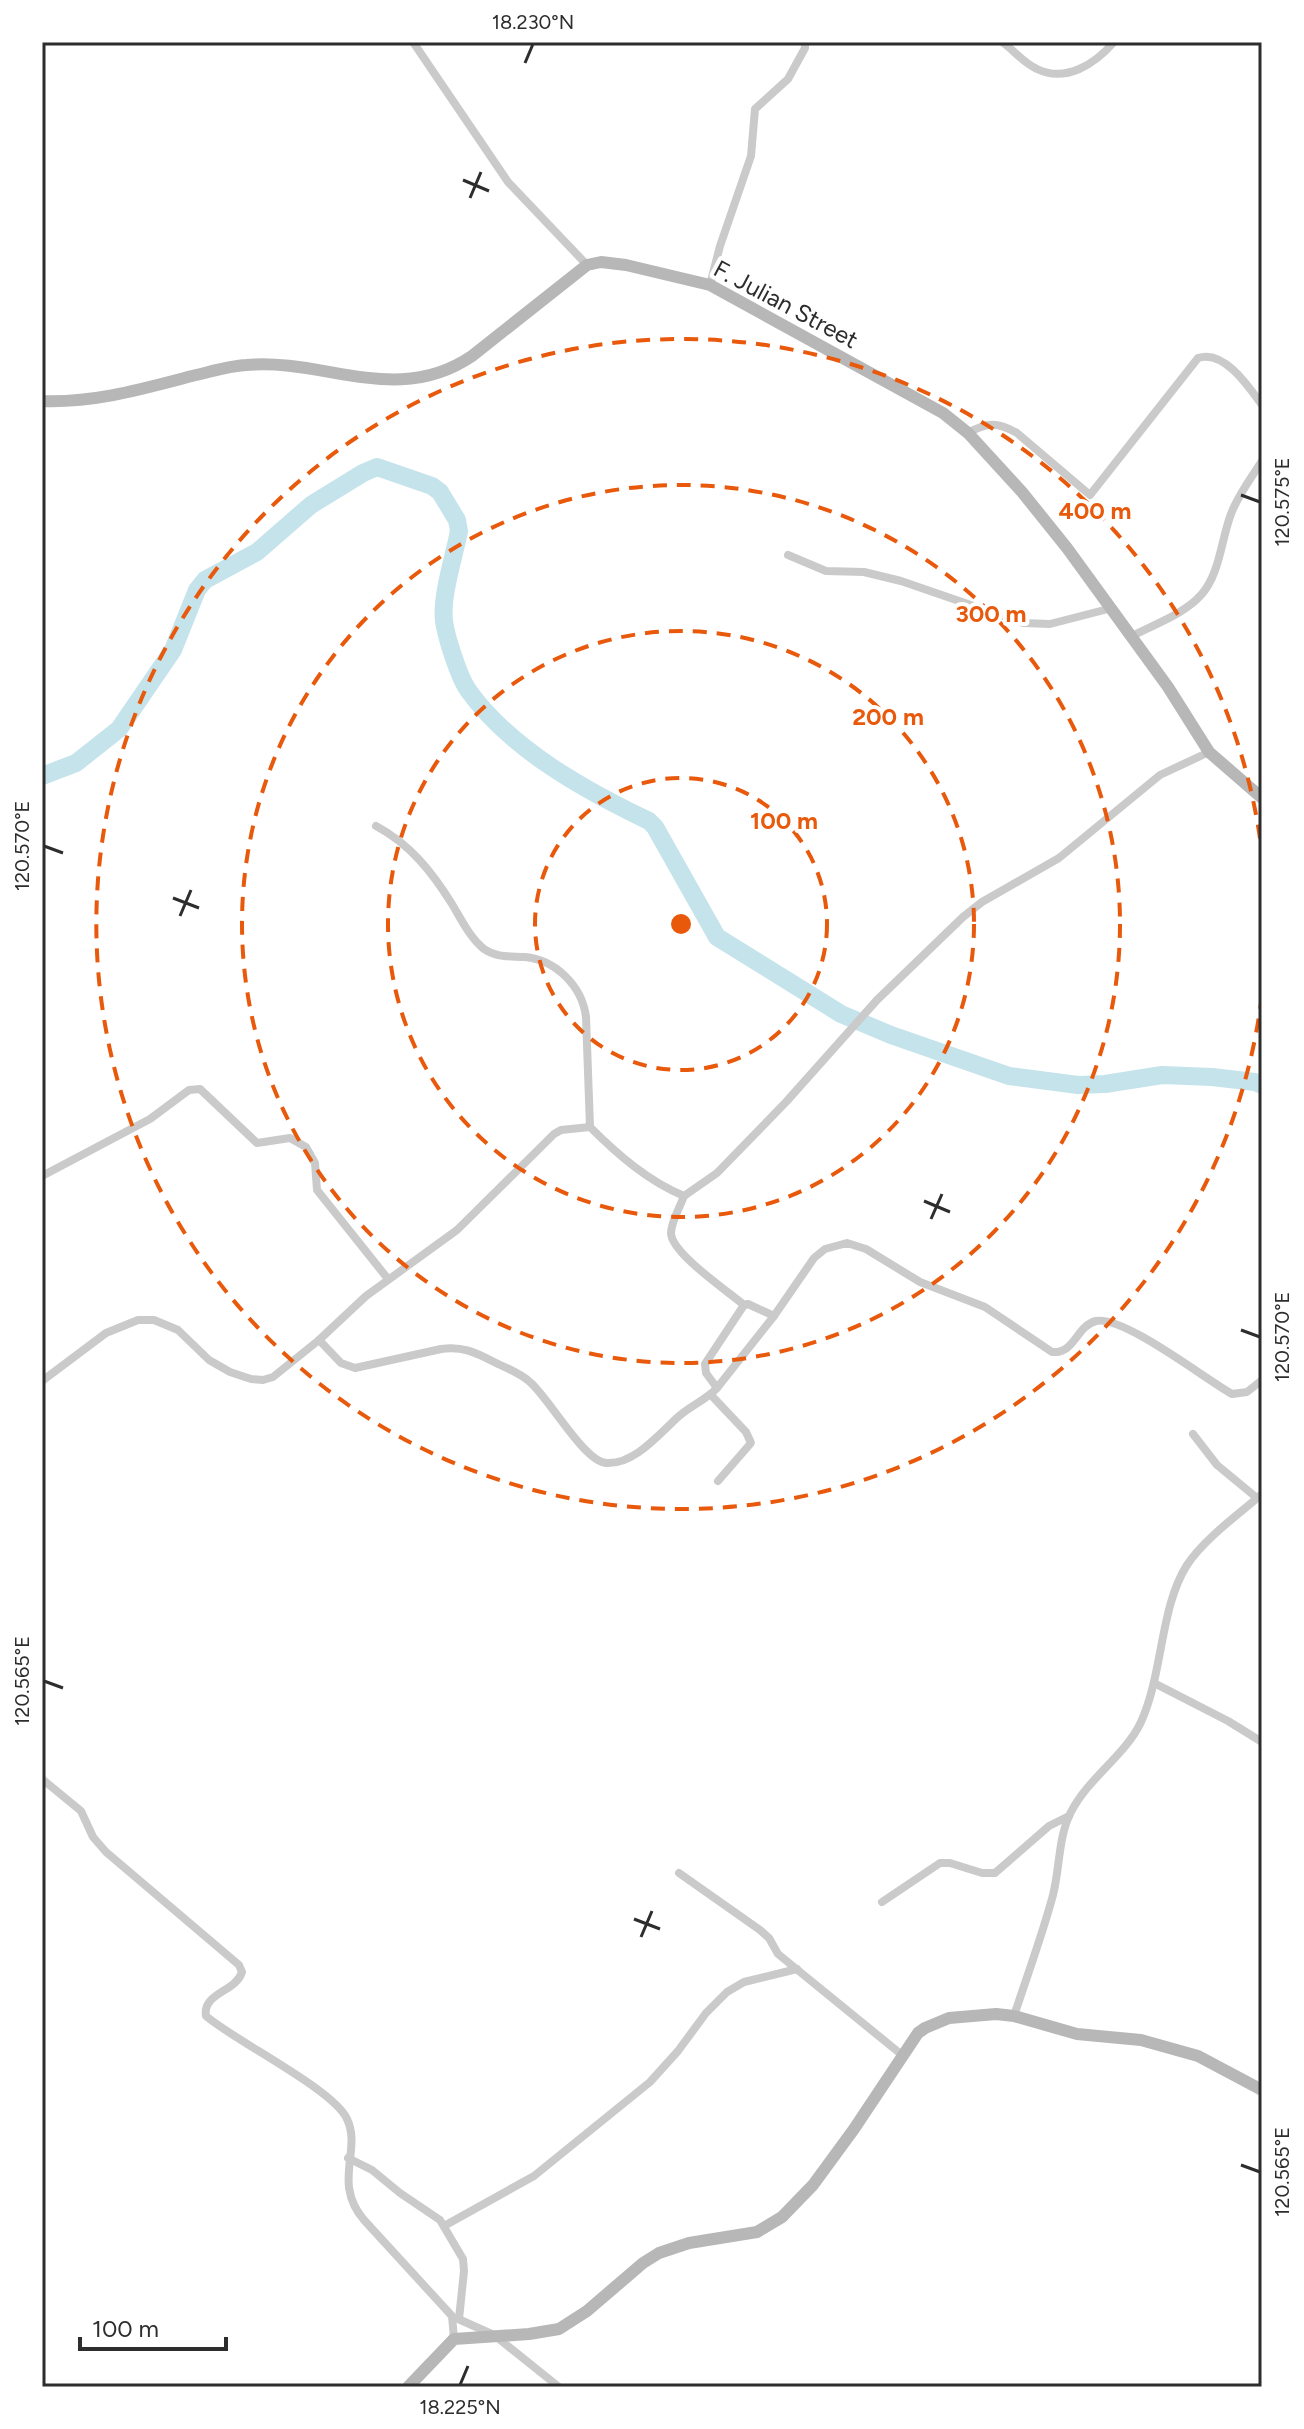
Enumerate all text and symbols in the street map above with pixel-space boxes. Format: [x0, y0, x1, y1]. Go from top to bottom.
text: 18.230°N [492, 10, 574, 34]
street label: F. Julian Street [709, 254, 863, 354]
text: 120.575°E [1270, 457, 1294, 547]
text: 400 m [1059, 496, 1131, 525]
text: 300 m [955, 599, 1027, 628]
text: 200 m [852, 702, 924, 731]
text: 120.570°E [10, 801, 34, 891]
text: 100 m [750, 806, 818, 835]
centre of rings [667, 910, 695, 938]
text: 120.570°E [1270, 1292, 1294, 1382]
text: 120.565°E [10, 1636, 34, 1726]
text: 120.565°E [1270, 2127, 1294, 2217]
scale bar [80, 2301, 226, 2351]
text: 100 m [92, 2314, 159, 2343]
text: 18.225°N [419, 2395, 501, 2419]

